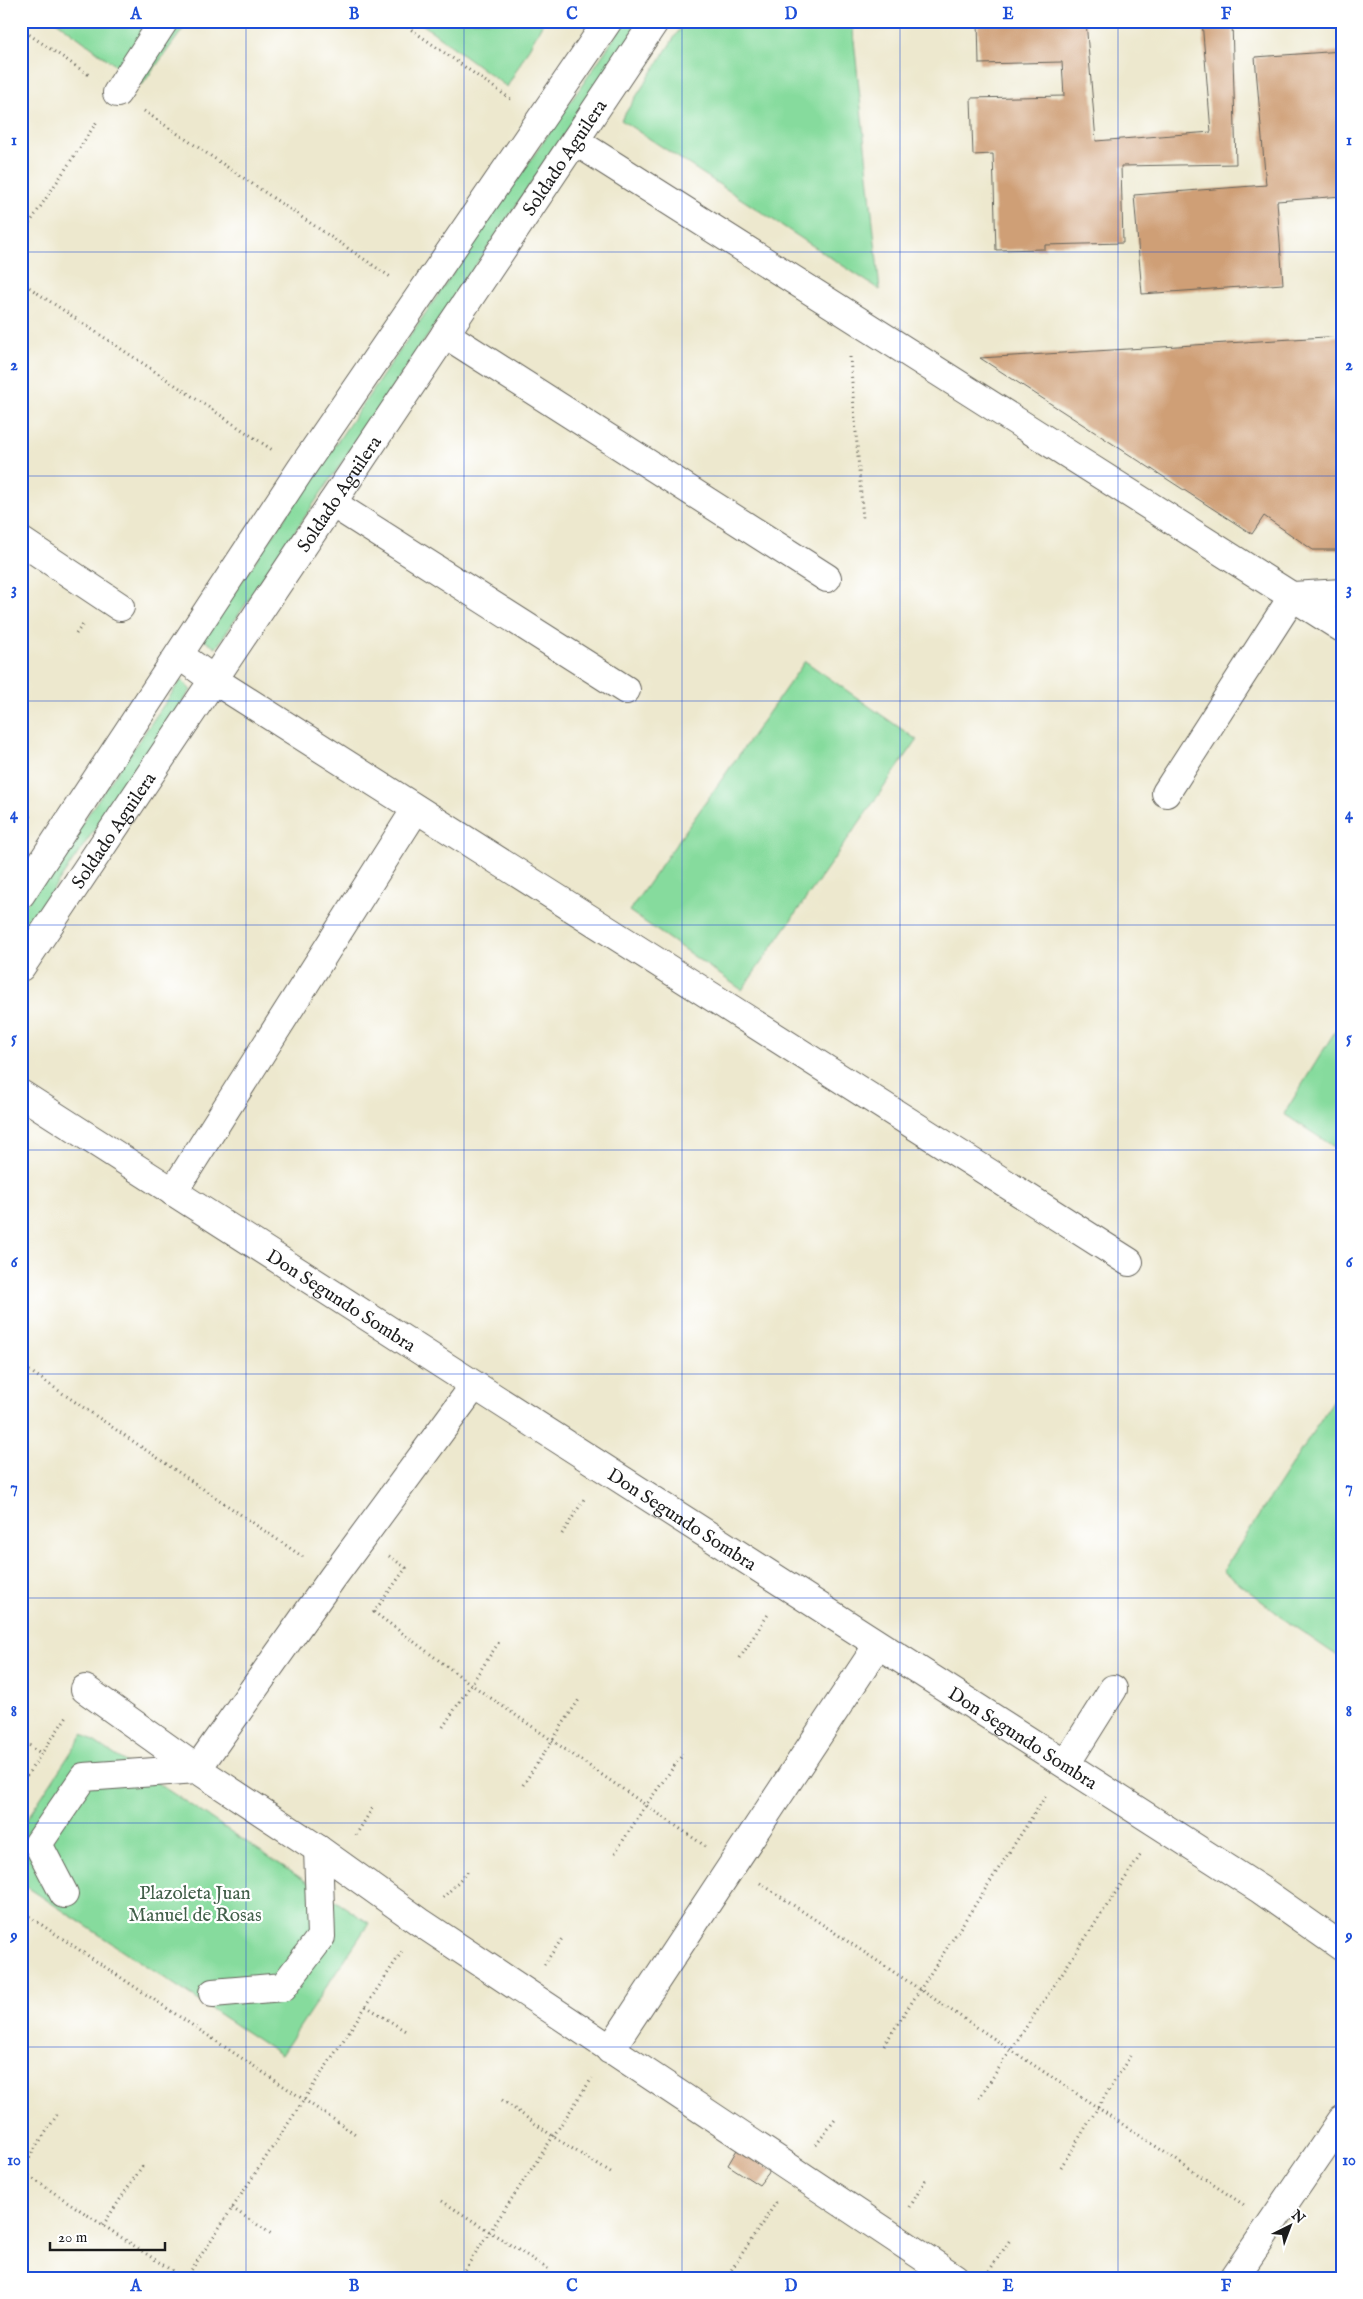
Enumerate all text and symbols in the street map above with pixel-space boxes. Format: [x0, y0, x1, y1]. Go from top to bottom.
text: A [130, 5, 143, 25]
text: B [349, 5, 360, 25]
text: C [566, 5, 578, 25]
text: D [785, 5, 798, 25]
text: E [1002, 5, 1014, 25]
text: F [1221, 5, 1232, 25]
street label: Soldado Aguilera [518, 95, 613, 221]
text: 1 [11, 131, 17, 151]
text: 1 [1346, 131, 1352, 151]
text: 2 [10, 356, 18, 376]
text: 2 [1345, 356, 1353, 376]
street label: Soldado Aguilera [292, 431, 388, 557]
text: 3 [11, 580, 17, 600]
text: 3 [1346, 580, 1352, 600]
street label: Soldado Aguilera [67, 768, 163, 894]
text: 4 [10, 805, 19, 825]
text: 4 [1345, 805, 1354, 825]
text: 5 [11, 1029, 17, 1049]
text: 5 [1346, 1029, 1352, 1049]
street label: Don Segundo Sombra [261, 1245, 420, 1359]
text: 6 [11, 1253, 19, 1273]
text: 6 [1346, 1253, 1354, 1273]
street label: Don Segundo Sombra [602, 1463, 761, 1578]
text: 7 [10, 1478, 18, 1498]
text: 7 [1345, 1478, 1353, 1498]
street label: Don Segundo Sombra [943, 1682, 1102, 1796]
text: 8 [11, 1702, 17, 1722]
text: 8 [1346, 1702, 1352, 1722]
park label: Plazoleta Juan Manuel de Rosas [128, 1882, 262, 1928]
text: 9 [10, 1927, 18, 1947]
text: 9 [1345, 1927, 1353, 1947]
text: 10 [7, 2151, 21, 2171]
text: 10 [1342, 2151, 1356, 2171]
north arrow [1266, 2202, 1316, 2252]
text: N [1287, 2206, 1309, 2228]
scale bar [50, 2219, 165, 2251]
text: 20 m [58, 2228, 88, 2247]
text: A [130, 2277, 143, 2297]
text: B [349, 2277, 360, 2297]
text: C [566, 2277, 578, 2297]
text: D [785, 2277, 798, 2297]
text: E [1002, 2277, 1014, 2297]
text: F [1221, 2277, 1232, 2297]

